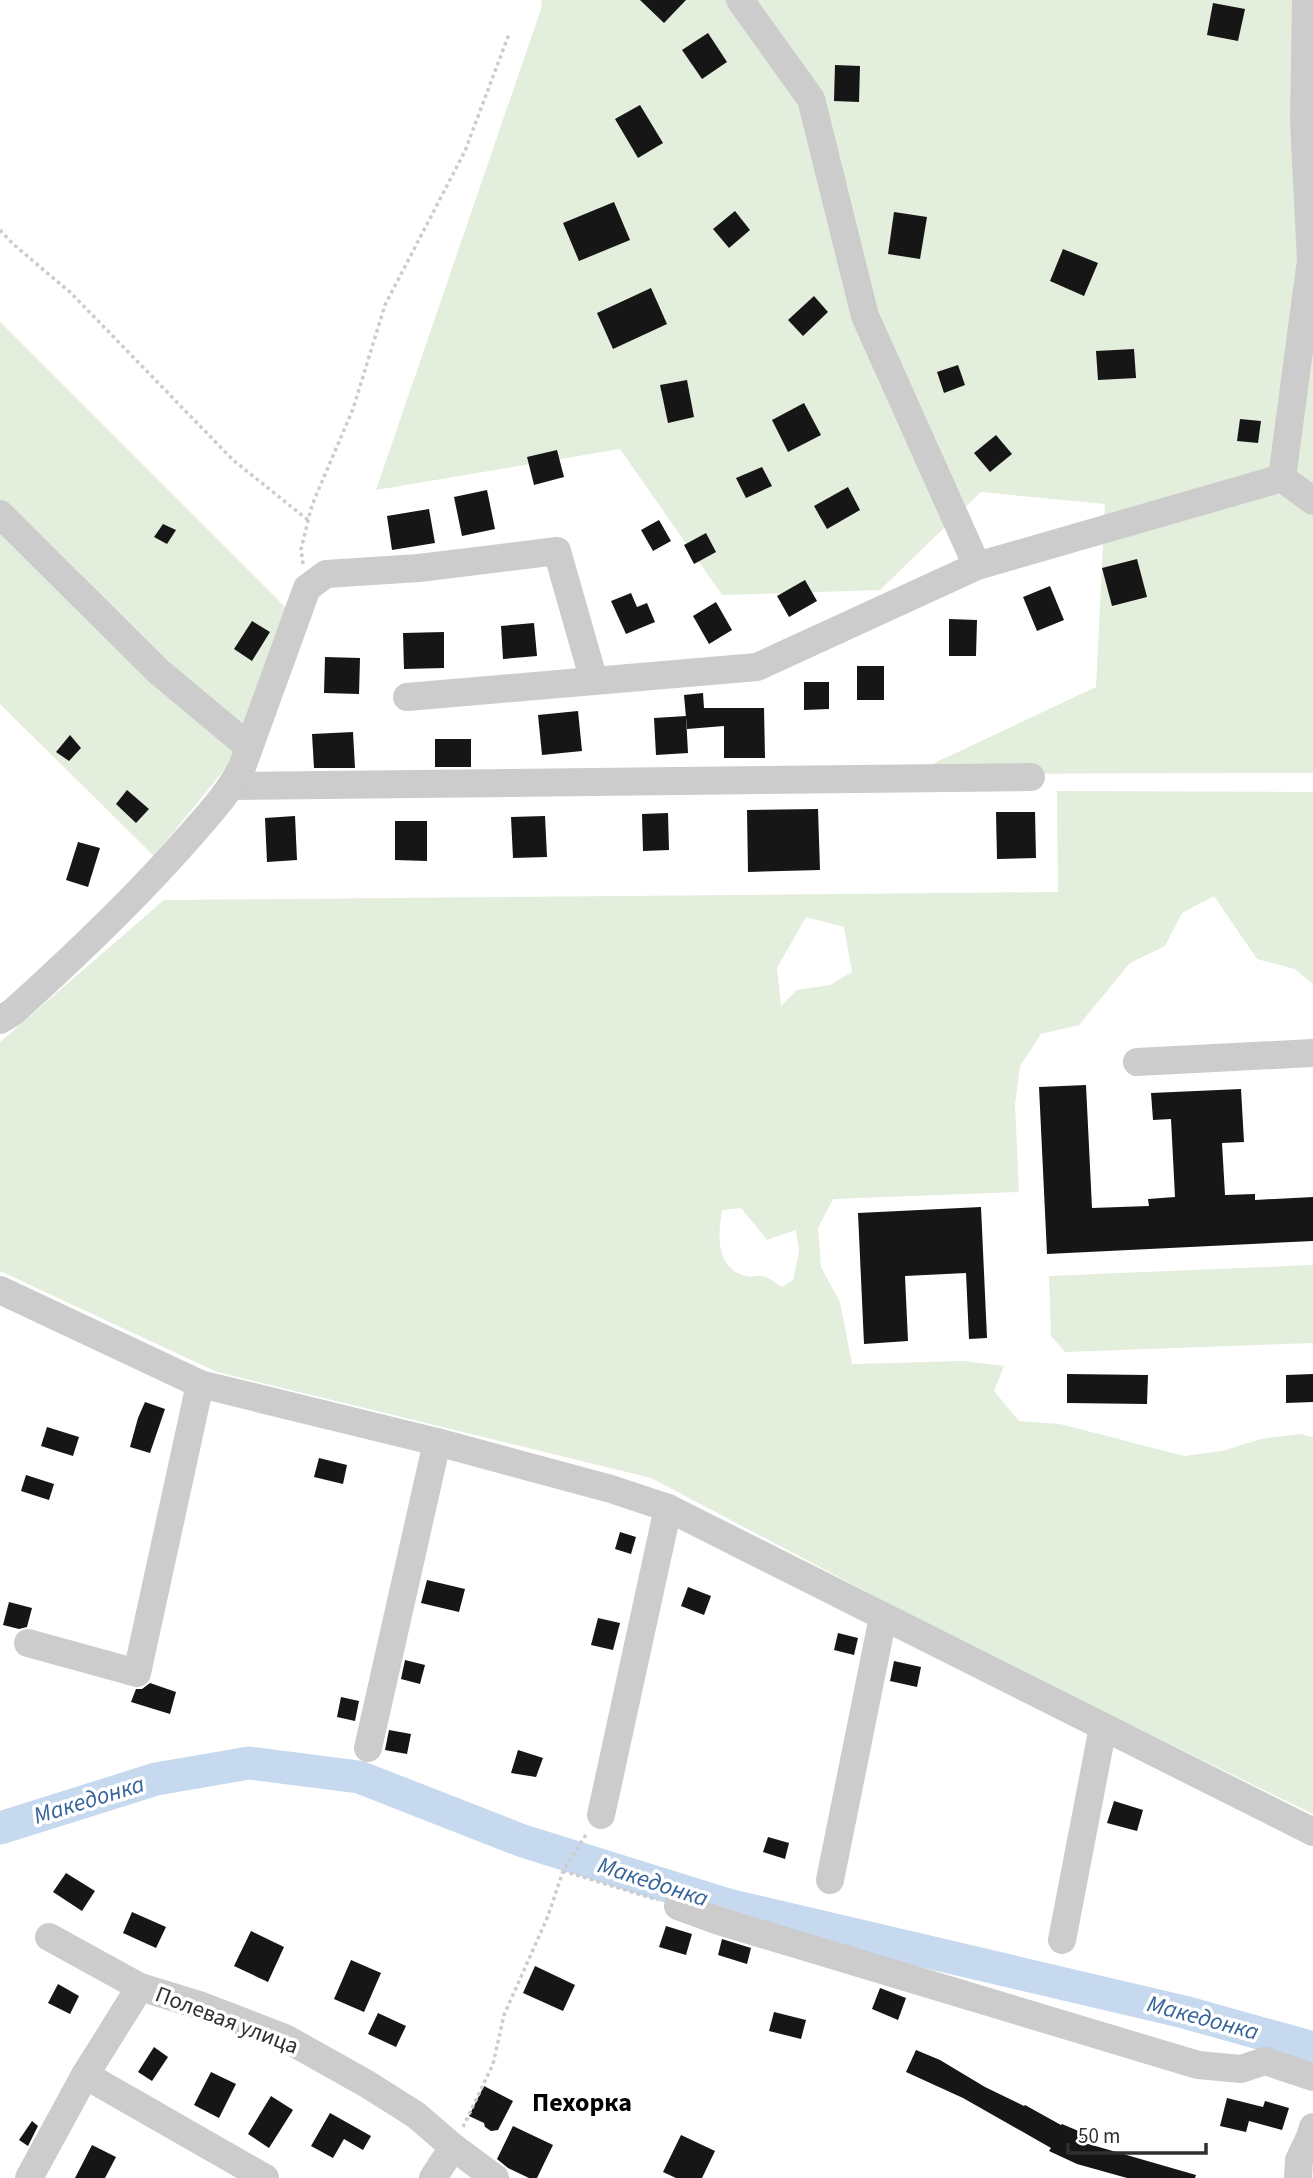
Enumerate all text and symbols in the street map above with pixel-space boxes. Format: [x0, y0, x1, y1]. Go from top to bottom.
water label: Македонка [29, 1767, 149, 1833]
water label: Македонка [593, 1848, 713, 1916]
street label: Полевая улица [151, 1978, 303, 2062]
water label: Македонка [1143, 1986, 1263, 2050]
district label: Пехорка [532, 2084, 632, 2121]
scale bar [1068, 2112, 1206, 2156]
text: 50 m [1078, 2121, 1120, 2151]

